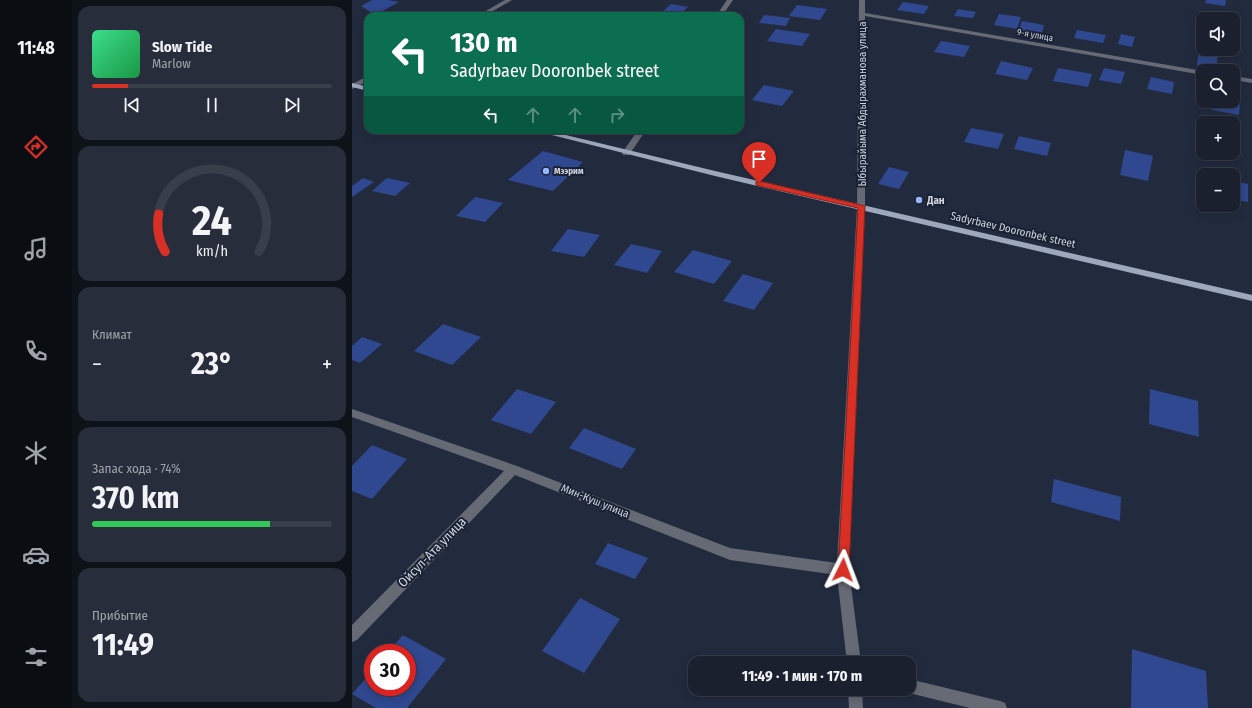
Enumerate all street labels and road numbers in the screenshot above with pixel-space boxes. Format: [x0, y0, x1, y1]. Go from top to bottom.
street label: Ыбырайыма Абдырахманова улица [856, 21, 869, 187]
street label: 9-я улица [1016, 27, 1055, 43]
street label: Sadyrbaev Dooronbek street [949, 209, 1077, 251]
street label: Мин-Куш улица [559, 481, 631, 521]
street label: Ойсул-Ата улица [395, 514, 469, 590]

